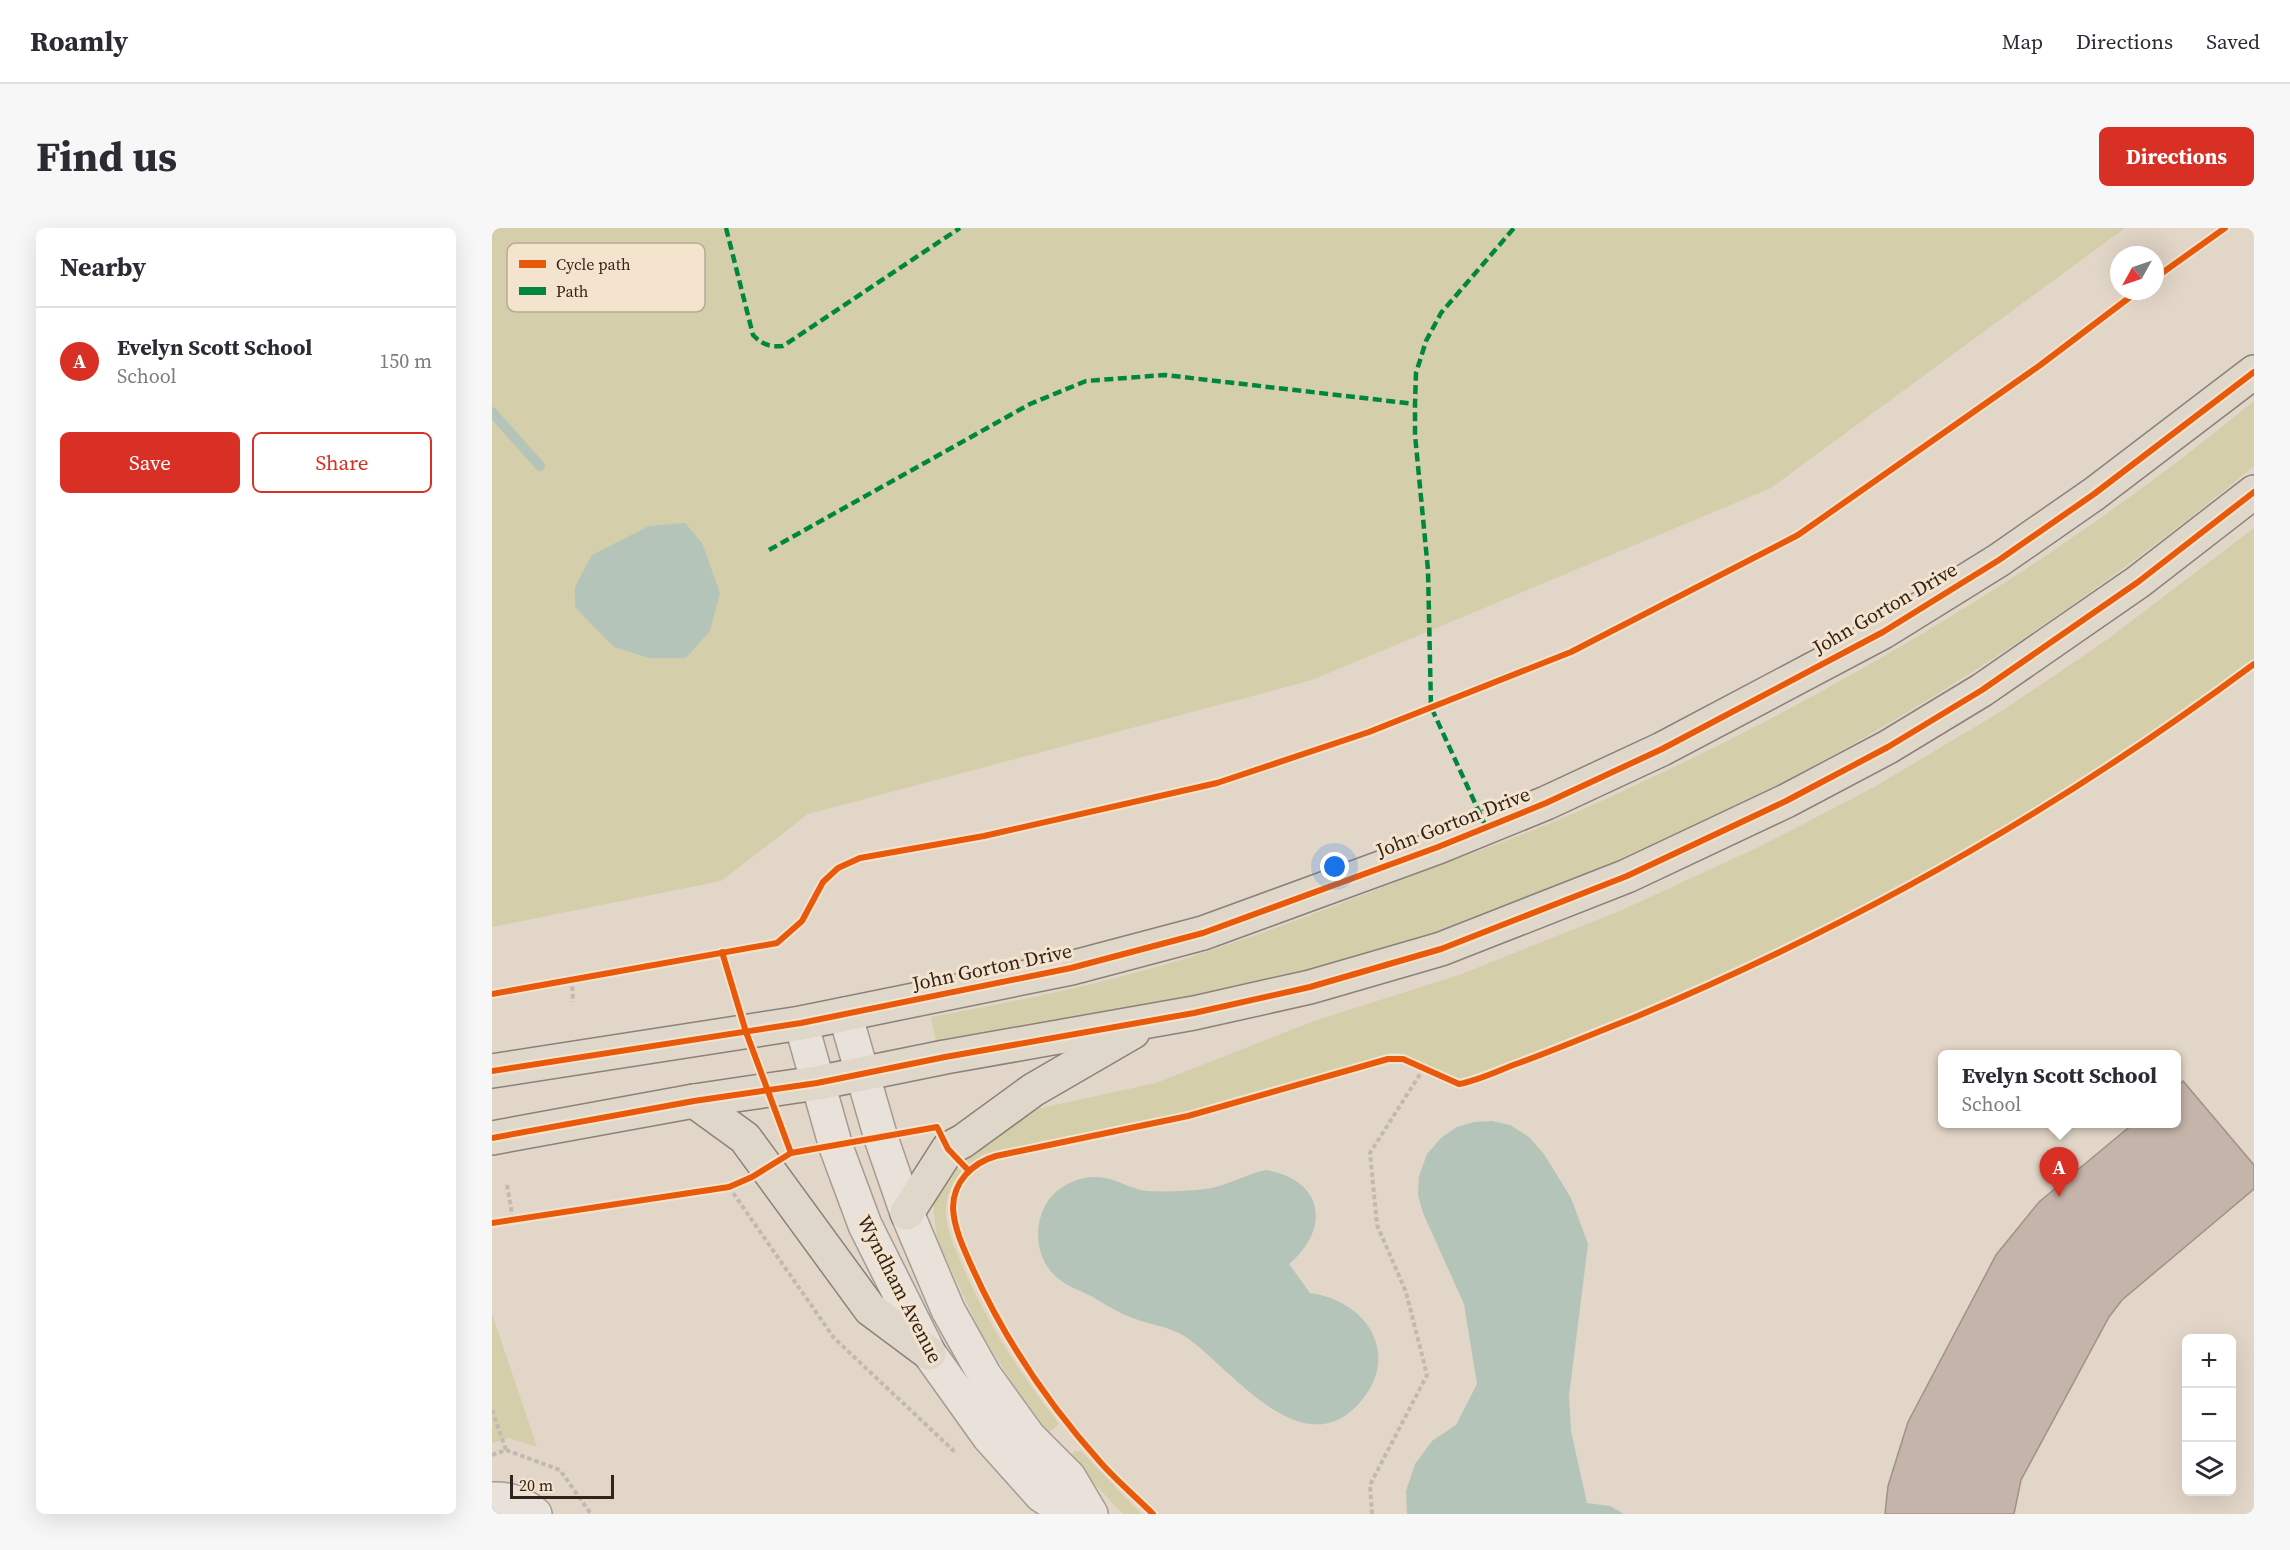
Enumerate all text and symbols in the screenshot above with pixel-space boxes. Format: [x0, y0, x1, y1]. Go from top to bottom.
text: Roamly [30, 22, 128, 60]
text: Map [2002, 27, 2043, 56]
text: Directions [2076, 27, 2173, 56]
text: Saved [2206, 27, 2260, 56]
text: Find us [36, 127, 177, 185]
button: Directions [2099, 127, 2254, 186]
legend [507, 243, 705, 312]
north arrow [2110, 246, 2164, 300]
text: Nearby [60, 249, 146, 285]
text: Cycle path [556, 253, 631, 275]
text: Path [556, 280, 589, 302]
text: Evelyn Scott School [117, 332, 312, 362]
text: A [73, 347, 86, 375]
text: 150 m [379, 347, 432, 375]
text: School [117, 362, 177, 390]
button: Save [60, 432, 240, 493]
button: Share [252, 432, 432, 493]
street label: John Gorton Drive [1807, 555, 1962, 661]
street label: John Gorton Drive [1371, 780, 1534, 865]
your location [1320, 852, 1349, 881]
street label: John Gorton Drive [909, 936, 1074, 998]
popup [1938, 1050, 2181, 1128]
text: Evelyn Scott School [1962, 1060, 2157, 1090]
text: School [1962, 1090, 2021, 1118]
pin: A [2040, 1148, 2078, 1197]
street label: Wyndham Avenue [851, 1210, 949, 1368]
map controls [2182, 1334, 2236, 1496]
button: + [2182, 1334, 2236, 1388]
button: − [2182, 1388, 2236, 1442]
button: layers [2182, 1442, 2236, 1496]
scale bar [510, 1472, 614, 1500]
text: 20 m [519, 1474, 553, 1496]

